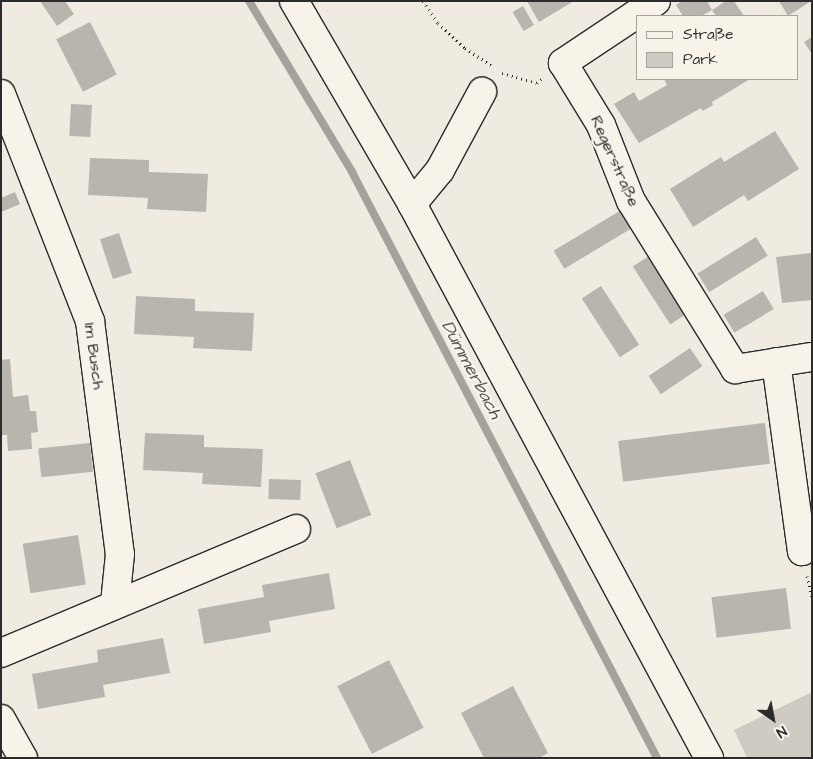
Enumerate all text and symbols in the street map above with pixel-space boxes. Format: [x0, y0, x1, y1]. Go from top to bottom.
legend [636, 15, 798, 80]
text: Straße [683, 24, 733, 45]
text: Park [683, 49, 718, 70]
street label: Regerstraße [586, 113, 644, 209]
water label: Dümmerbach [436, 317, 506, 423]
street label: Im Busch [80, 322, 108, 390]
north arrow [748, 694, 798, 744]
text: N [772, 721, 790, 742]

